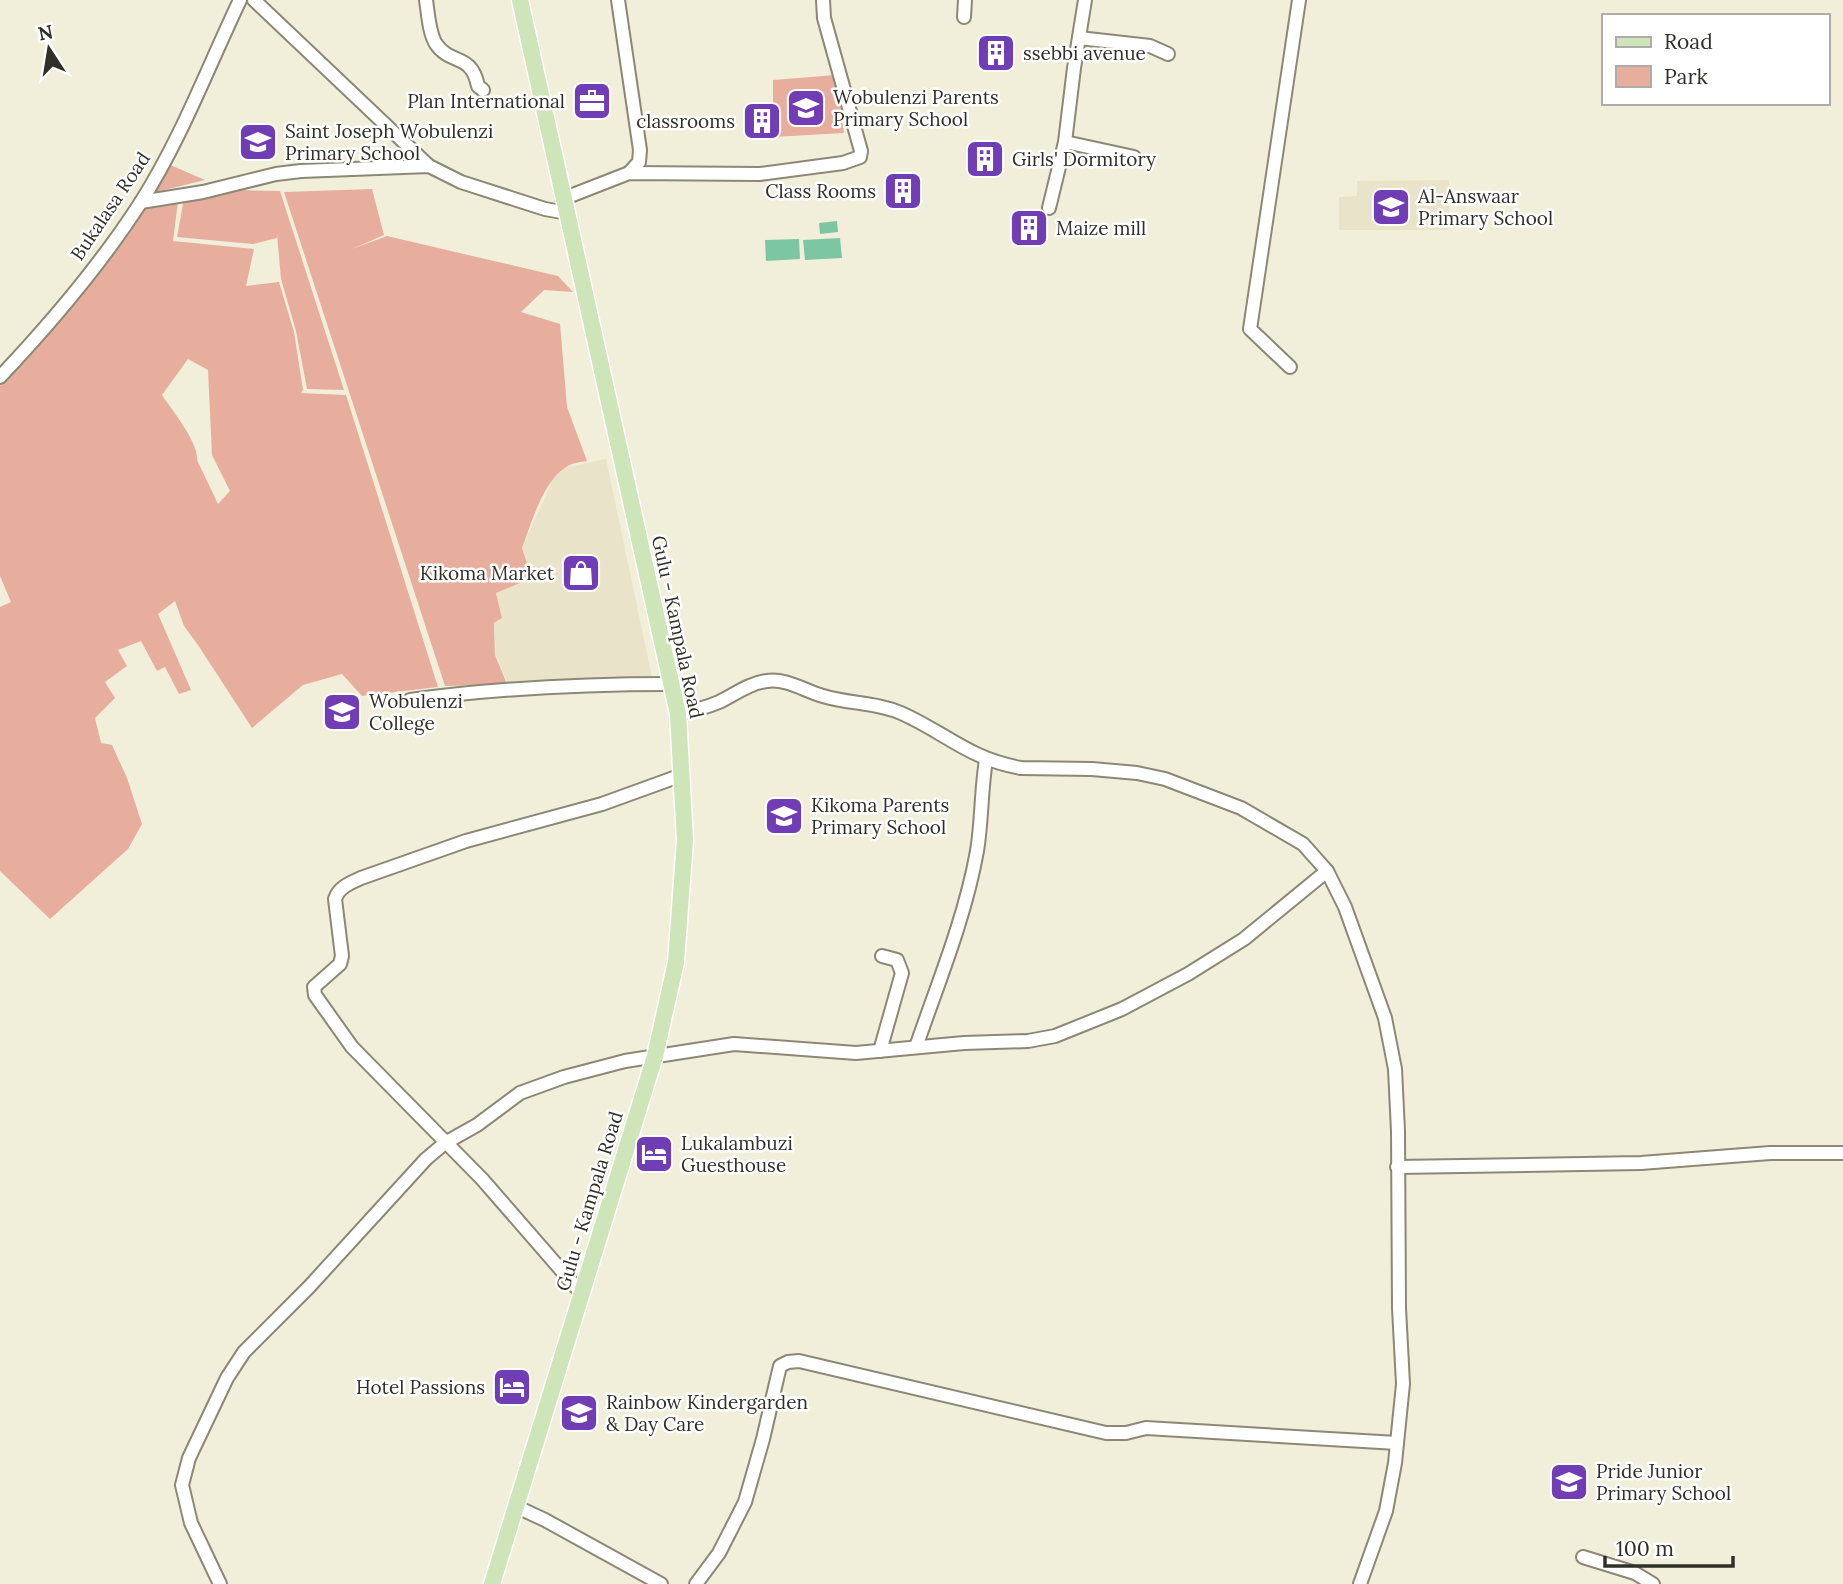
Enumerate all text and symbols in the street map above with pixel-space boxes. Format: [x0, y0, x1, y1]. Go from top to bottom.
north arrow [14, 14, 84, 84]
legend [1602, 14, 1829, 105]
text: N [36, 19, 55, 46]
text: Road [1664, 28, 1713, 55]
building icon: ssebbi avenue [975, 32, 1017, 74]
place label: ssebbi avenue [1023, 41, 1146, 65]
text: Park [1664, 63, 1708, 90]
office icon: Plan International [571, 80, 613, 122]
place label: Wobulenzi Parents Primary School [833, 85, 999, 131]
school or university icon: Wobulenzi Parents Primary School [785, 87, 827, 129]
place label: Plan International [407, 89, 565, 113]
building icon: classrooms [741, 100, 783, 142]
place label: classrooms [636, 109, 735, 133]
place label: Saint Joseph Wobulenzi Primary School [285, 119, 493, 165]
school or university icon: Saint Joseph Wobulenzi Primary School [237, 121, 279, 163]
building icon: Girls' Dormitory [964, 138, 1006, 180]
street label: Bukalasa Road [65, 147, 155, 265]
place label: Girls' Dormitory [1012, 147, 1156, 171]
building icon: Class Rooms [882, 170, 924, 212]
place label: Class Rooms [765, 179, 876, 203]
place label: Al-Answaar Primary School [1417, 184, 1553, 230]
school or university icon: Al-Answaar Primary School [1370, 186, 1412, 228]
building icon: Maize mill [1008, 207, 1050, 249]
place label: Maize mill [1056, 216, 1146, 240]
street label: Gulu - Kampala Road [647, 533, 709, 721]
shop icon: Kikoma Market [560, 552, 602, 594]
place label: Kikoma Market [420, 561, 555, 585]
place label: Wobulenzi College [369, 689, 463, 735]
school or university icon: Wobulenzi College [321, 691, 363, 733]
place label: Kikoma Parents Primary School [811, 793, 950, 839]
school or university icon: Kikoma Parents Primary School [763, 795, 805, 837]
street label: Gulu - Kampala Road [550, 1108, 628, 1294]
place label: Lukalambuzi Guesthouse [681, 1131, 793, 1177]
hotel icon: Lukalambuzi Guesthouse [633, 1133, 675, 1175]
hotel icon: Hotel Passions [491, 1366, 533, 1408]
place label: Hotel Passions [356, 1375, 485, 1399]
place label: Rainbow Kindergarden & Day Care [606, 1390, 808, 1436]
school or university icon: Rainbow Kindergarden & Day Care [558, 1392, 600, 1434]
place label: Pride Junior Primary School [1596, 1459, 1731, 1505]
school or university icon: Pride Junior Primary School [1548, 1461, 1590, 1503]
scale bar [1605, 1524, 1733, 1568]
text: 100 m [1616, 1535, 1674, 1562]

